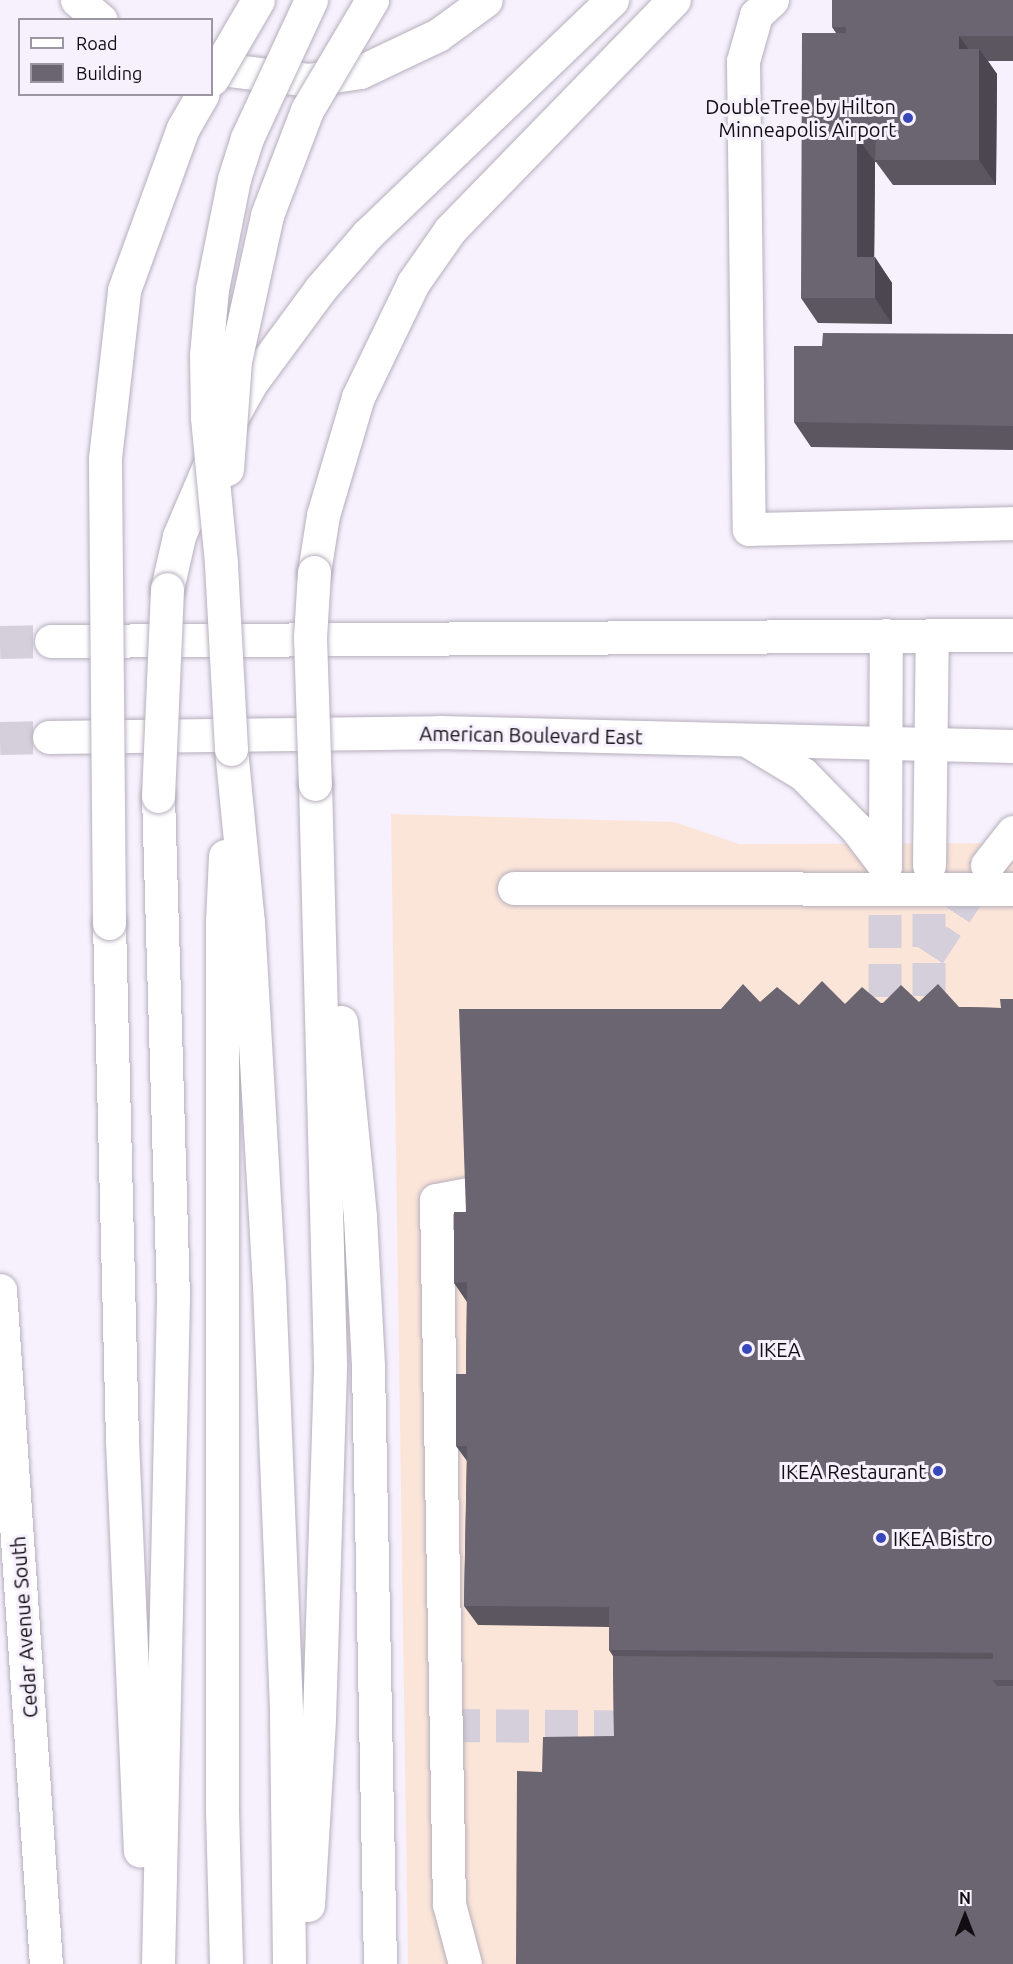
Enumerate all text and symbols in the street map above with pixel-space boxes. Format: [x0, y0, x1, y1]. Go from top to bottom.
legend [18, 18, 213, 96]
text: Road [76, 33, 118, 53]
text: Building [76, 63, 142, 83]
place label: DoubleTree by Hilton Minneapolis Airport [705, 94, 896, 141]
marker: DoubleTree by Hilton Minneapolis Airport [901, 111, 915, 125]
street label: American Boulevard East [419, 721, 643, 749]
place label: IKEA [759, 1337, 801, 1361]
marker: IKEA [740, 1342, 754, 1356]
place label: IKEA Restaurant [781, 1459, 926, 1483]
marker: IKEA Restaurant [931, 1464, 945, 1478]
place label: IKEA Bistro [893, 1526, 993, 1550]
marker: IKEA Bistro [874, 1531, 888, 1545]
street label: Cedar Avenue South [6, 1535, 42, 1719]
north arrow [935, 1886, 995, 1946]
text: N [959, 1889, 971, 1907]

